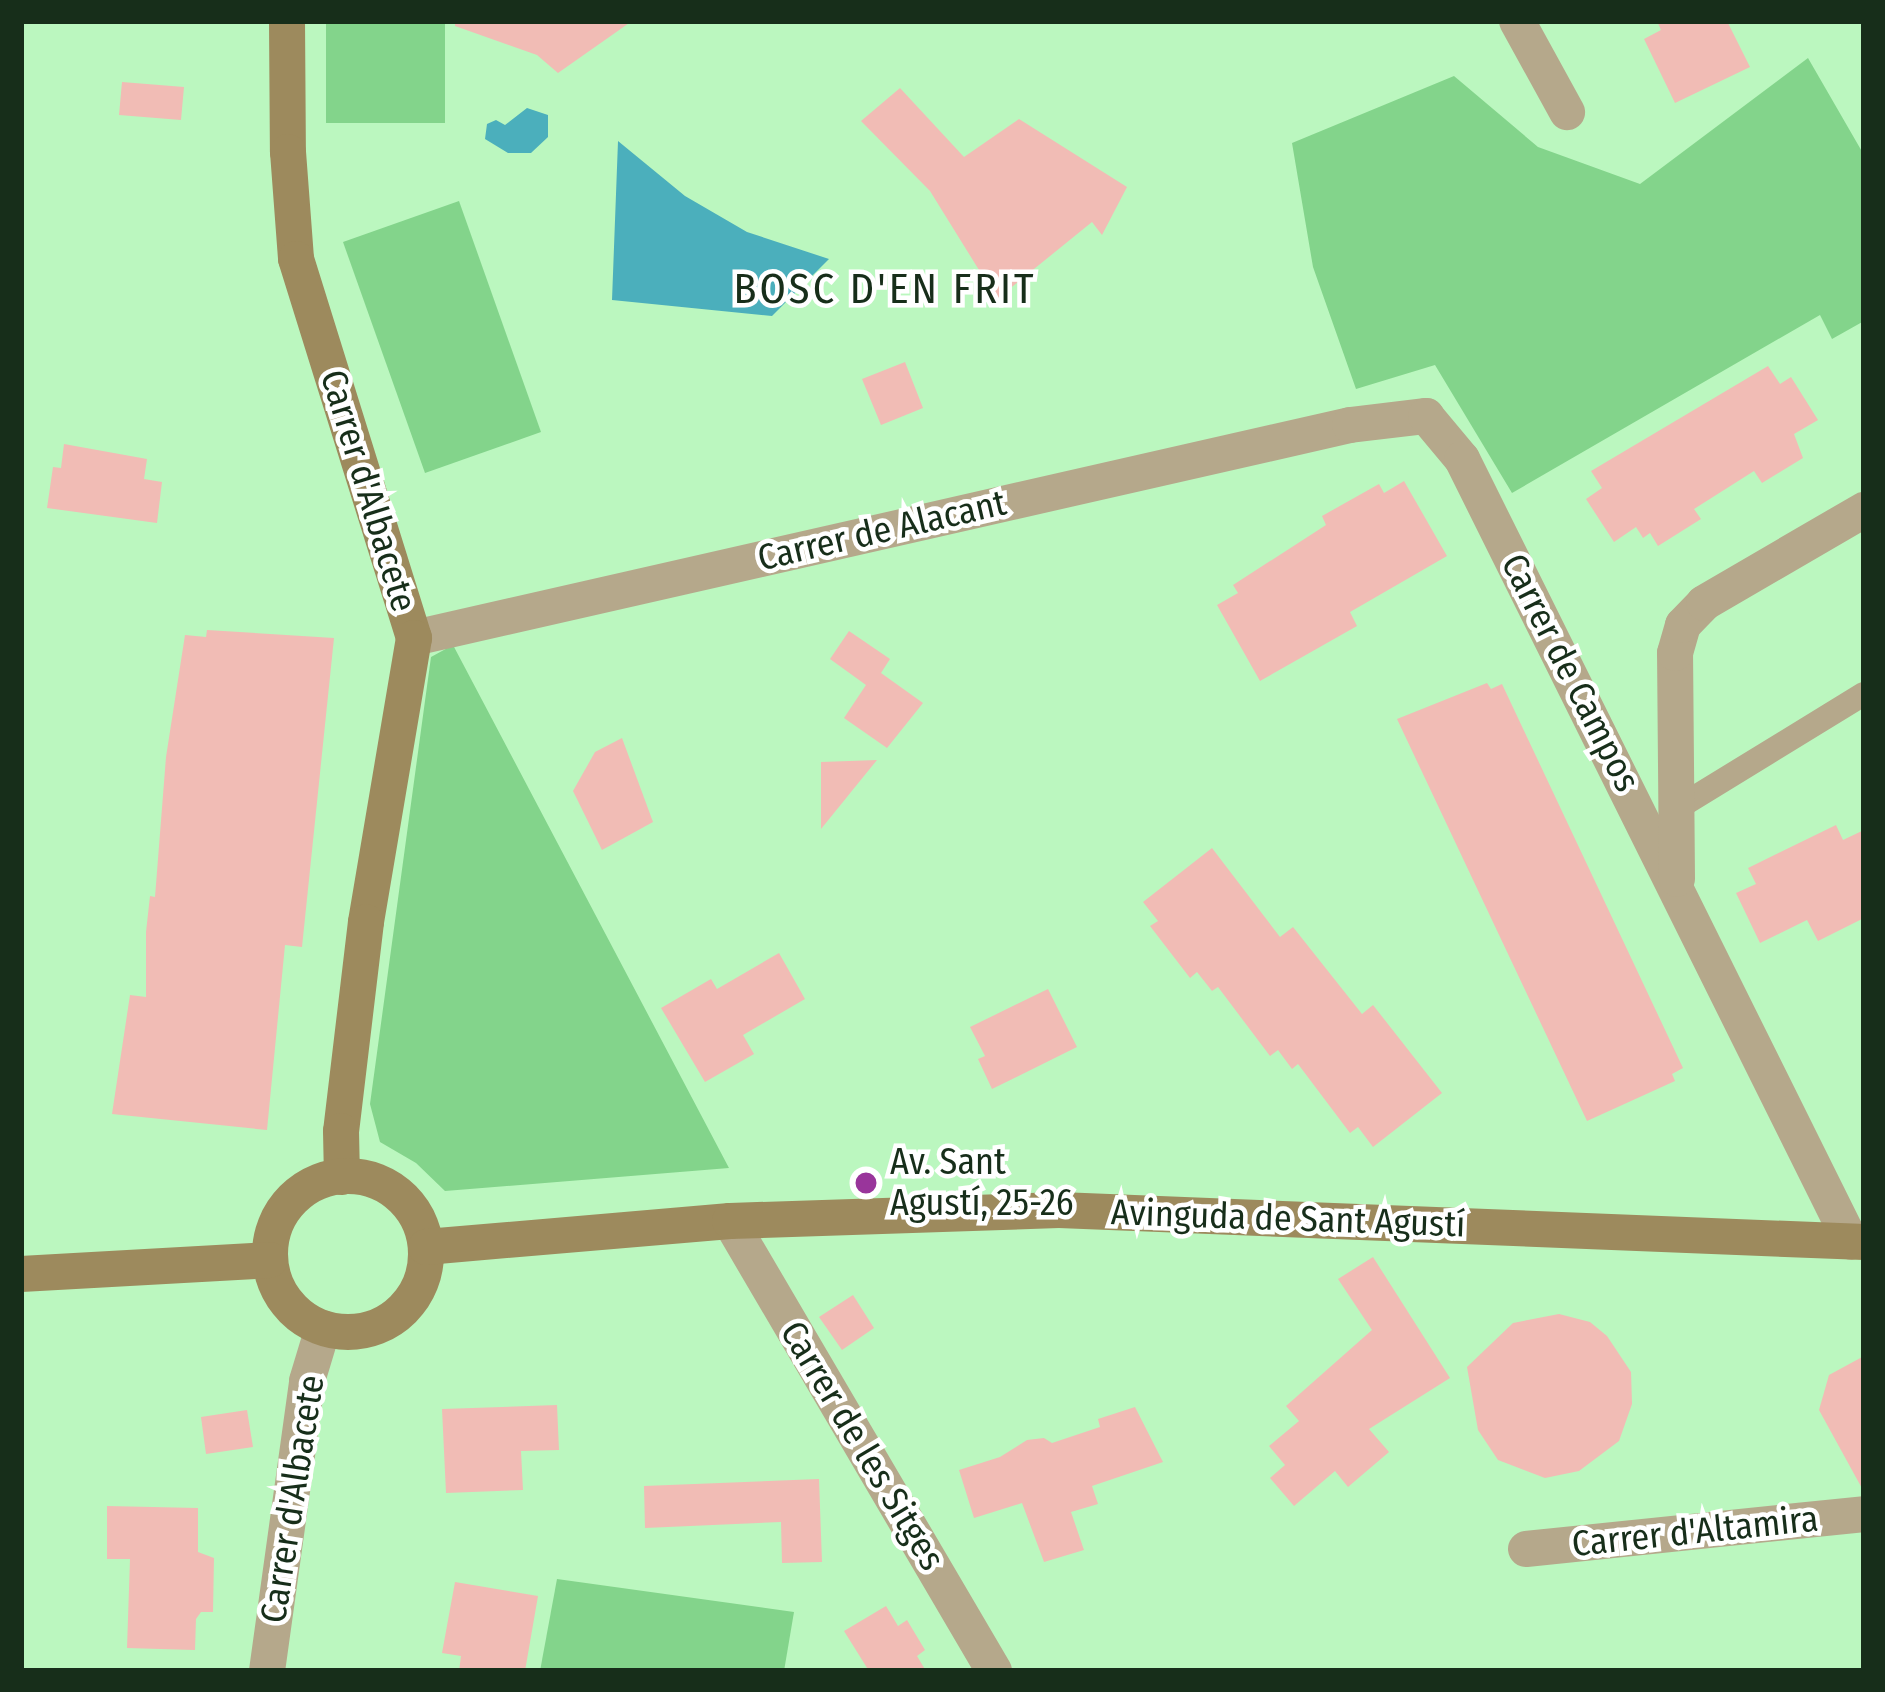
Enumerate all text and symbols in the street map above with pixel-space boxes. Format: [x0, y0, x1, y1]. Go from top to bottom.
district label: BOSC D'EN FRIT [733, 264, 1037, 314]
street label: Carrer d'Albacete [311, 365, 425, 617]
street label: Carrer de Alacant [754, 481, 1010, 581]
street label: Carrer de Campos [1492, 547, 1648, 799]
place label: Av. Sant Agustí, 25-26 [890, 1140, 1074, 1225]
marker: Av. Sant Agustí, 25-26 [853, 1170, 879, 1196]
street label: Avinguda de Sant Agustí [1110, 1191, 1466, 1247]
street label: Carrer de les Sitges [771, 1314, 953, 1578]
street label: Carrer d'Albacete [252, 1372, 334, 1626]
street label: Carrer d'Altamira [1570, 1498, 1820, 1566]

